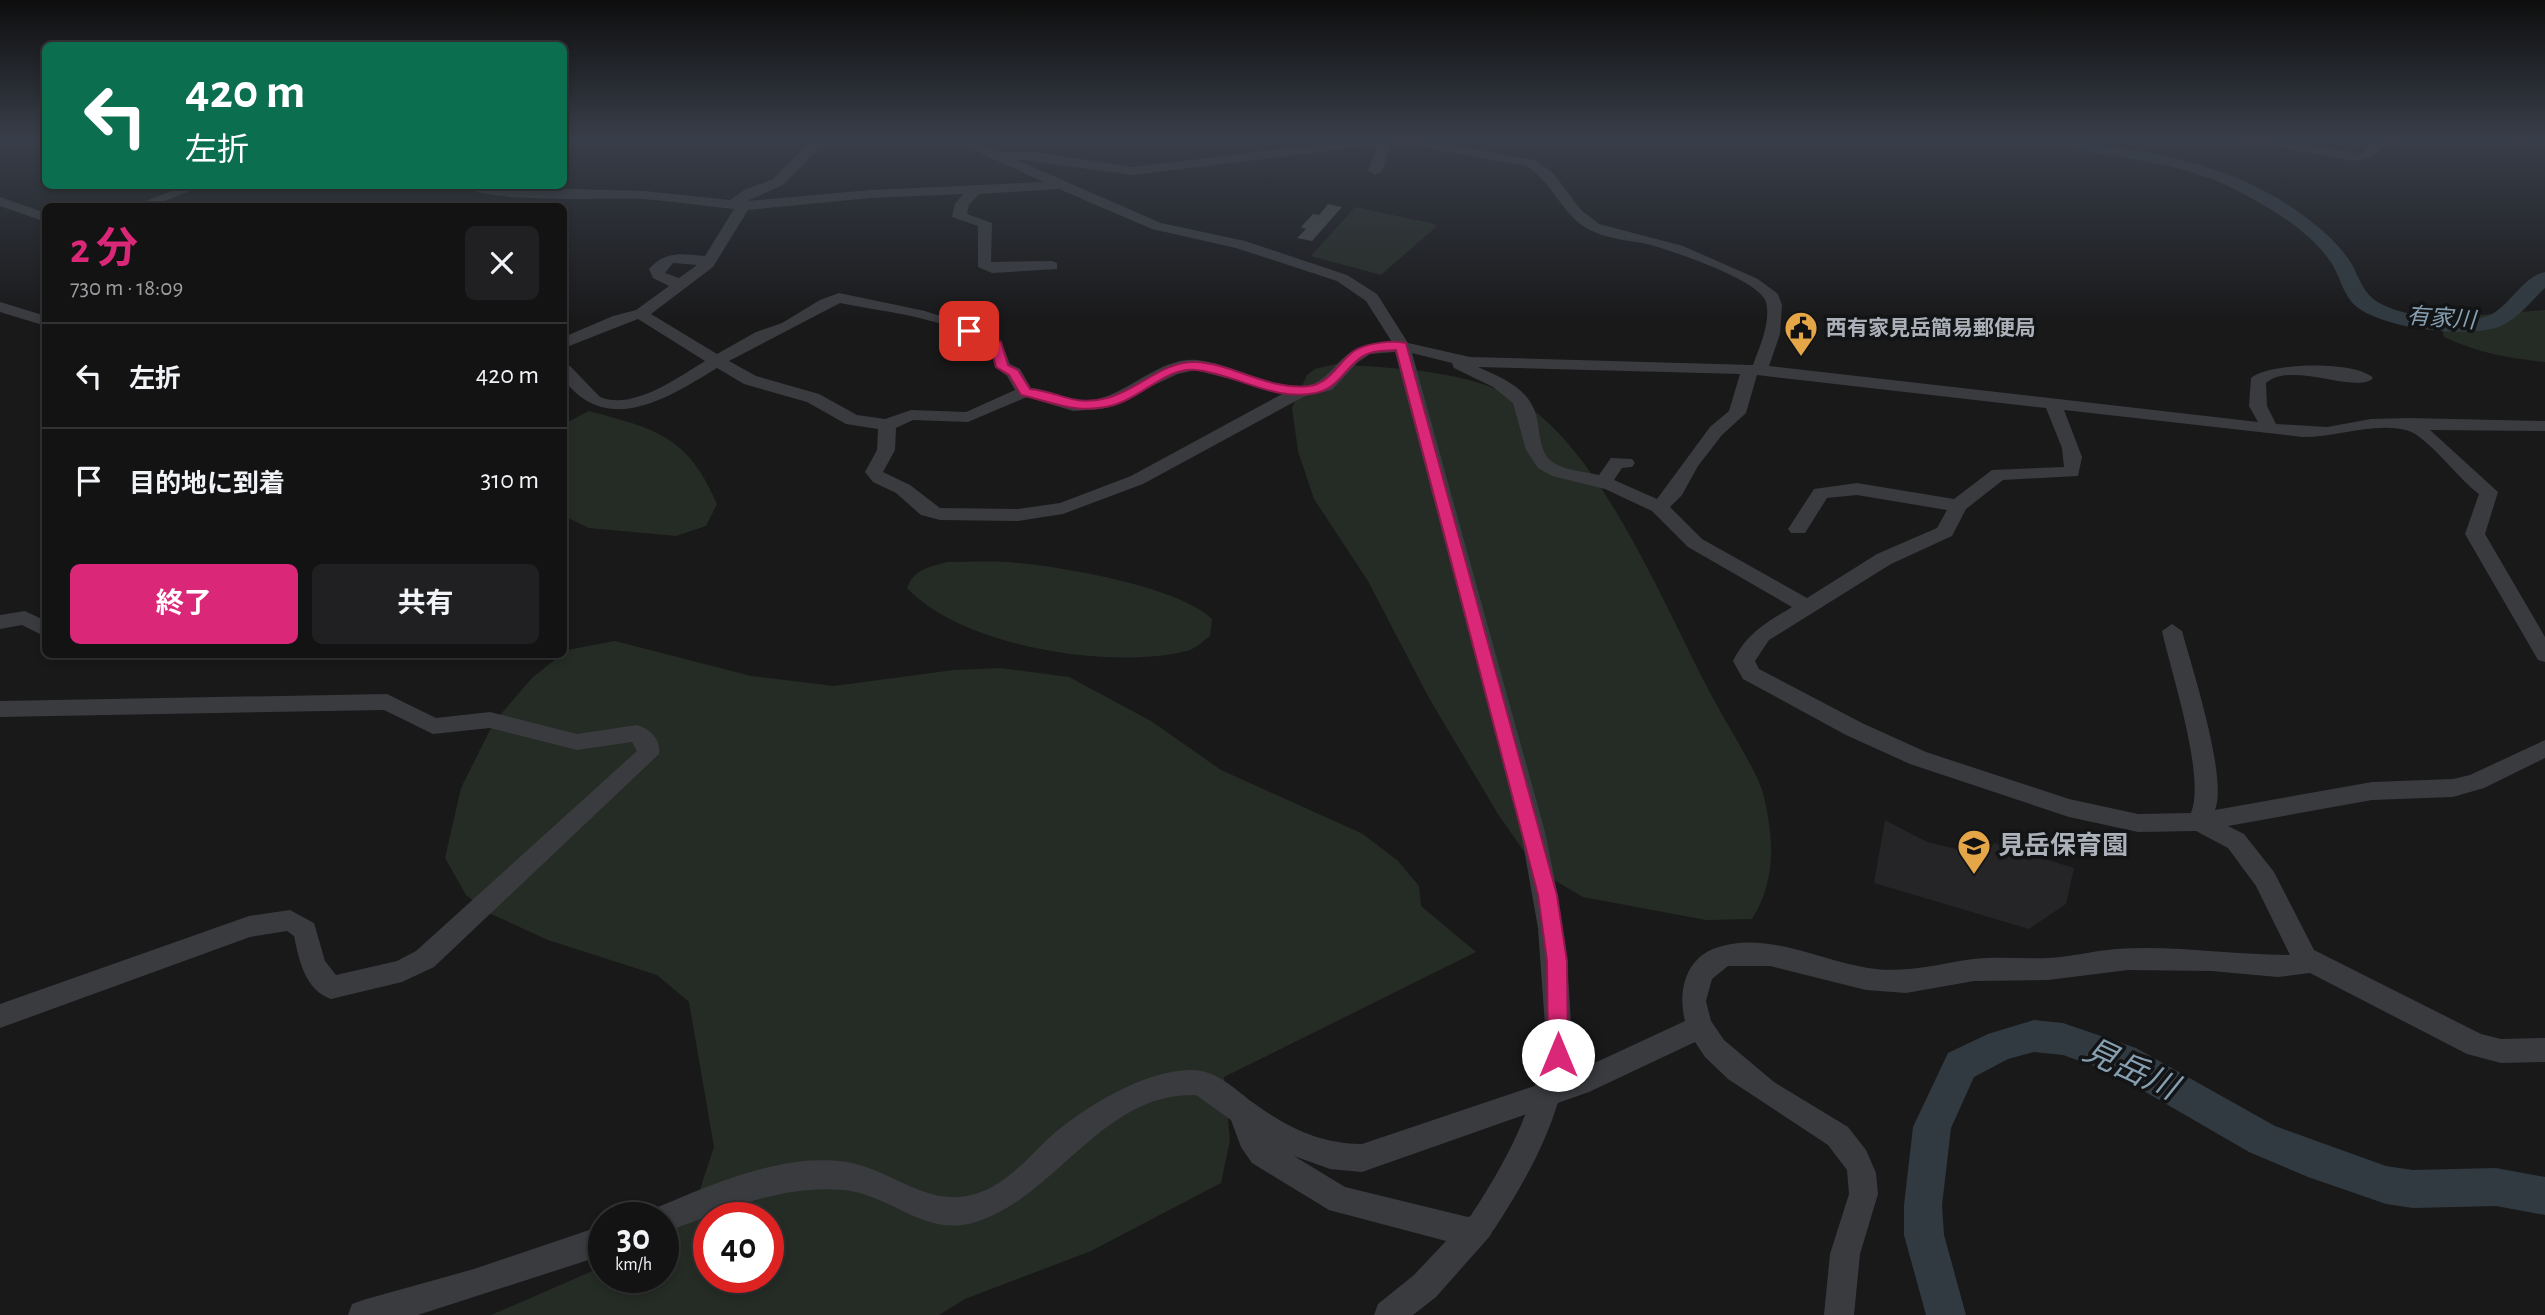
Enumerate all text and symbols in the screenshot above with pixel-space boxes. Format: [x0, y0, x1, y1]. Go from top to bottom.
text: 420 m [185, 68, 305, 117]
icon: left [70, 70, 161, 161]
text: 左折 [185, 134, 249, 166]
button: close [465, 226, 539, 300]
text: 2 分 [70, 228, 138, 270]
text: 730 m · 18:09 [70, 277, 183, 300]
pin [939, 301, 999, 361]
water label: 有家川 [2406, 303, 2479, 333]
public building icon: 西有家見岳簡易郵便局 [1782, 309, 1820, 358]
icon: arrive [950, 312, 988, 350]
place label: 西有家見岳簡易郵便局 [1826, 317, 2036, 339]
icon: left [70, 357, 108, 395]
text: 420 m [476, 362, 539, 388]
text: 左折 [129, 366, 181, 392]
icon: arrive [70, 462, 108, 500]
text: 310 m [481, 467, 539, 493]
text: 目的地に到着 [129, 471, 285, 497]
button: 終了 [70, 564, 298, 644]
button: 共有 [312, 564, 539, 644]
school or university icon: 見岳保育園 [1955, 827, 1993, 876]
place label: 見岳保育園 [1998, 831, 2128, 859]
position arrow [1521, 1018, 1595, 1092]
water label: 見岳川 [2078, 1032, 2185, 1107]
speed limit sign: 40 [693, 1202, 784, 1293]
text: 30 [617, 1221, 650, 1256]
text: km/h [615, 1256, 652, 1274]

